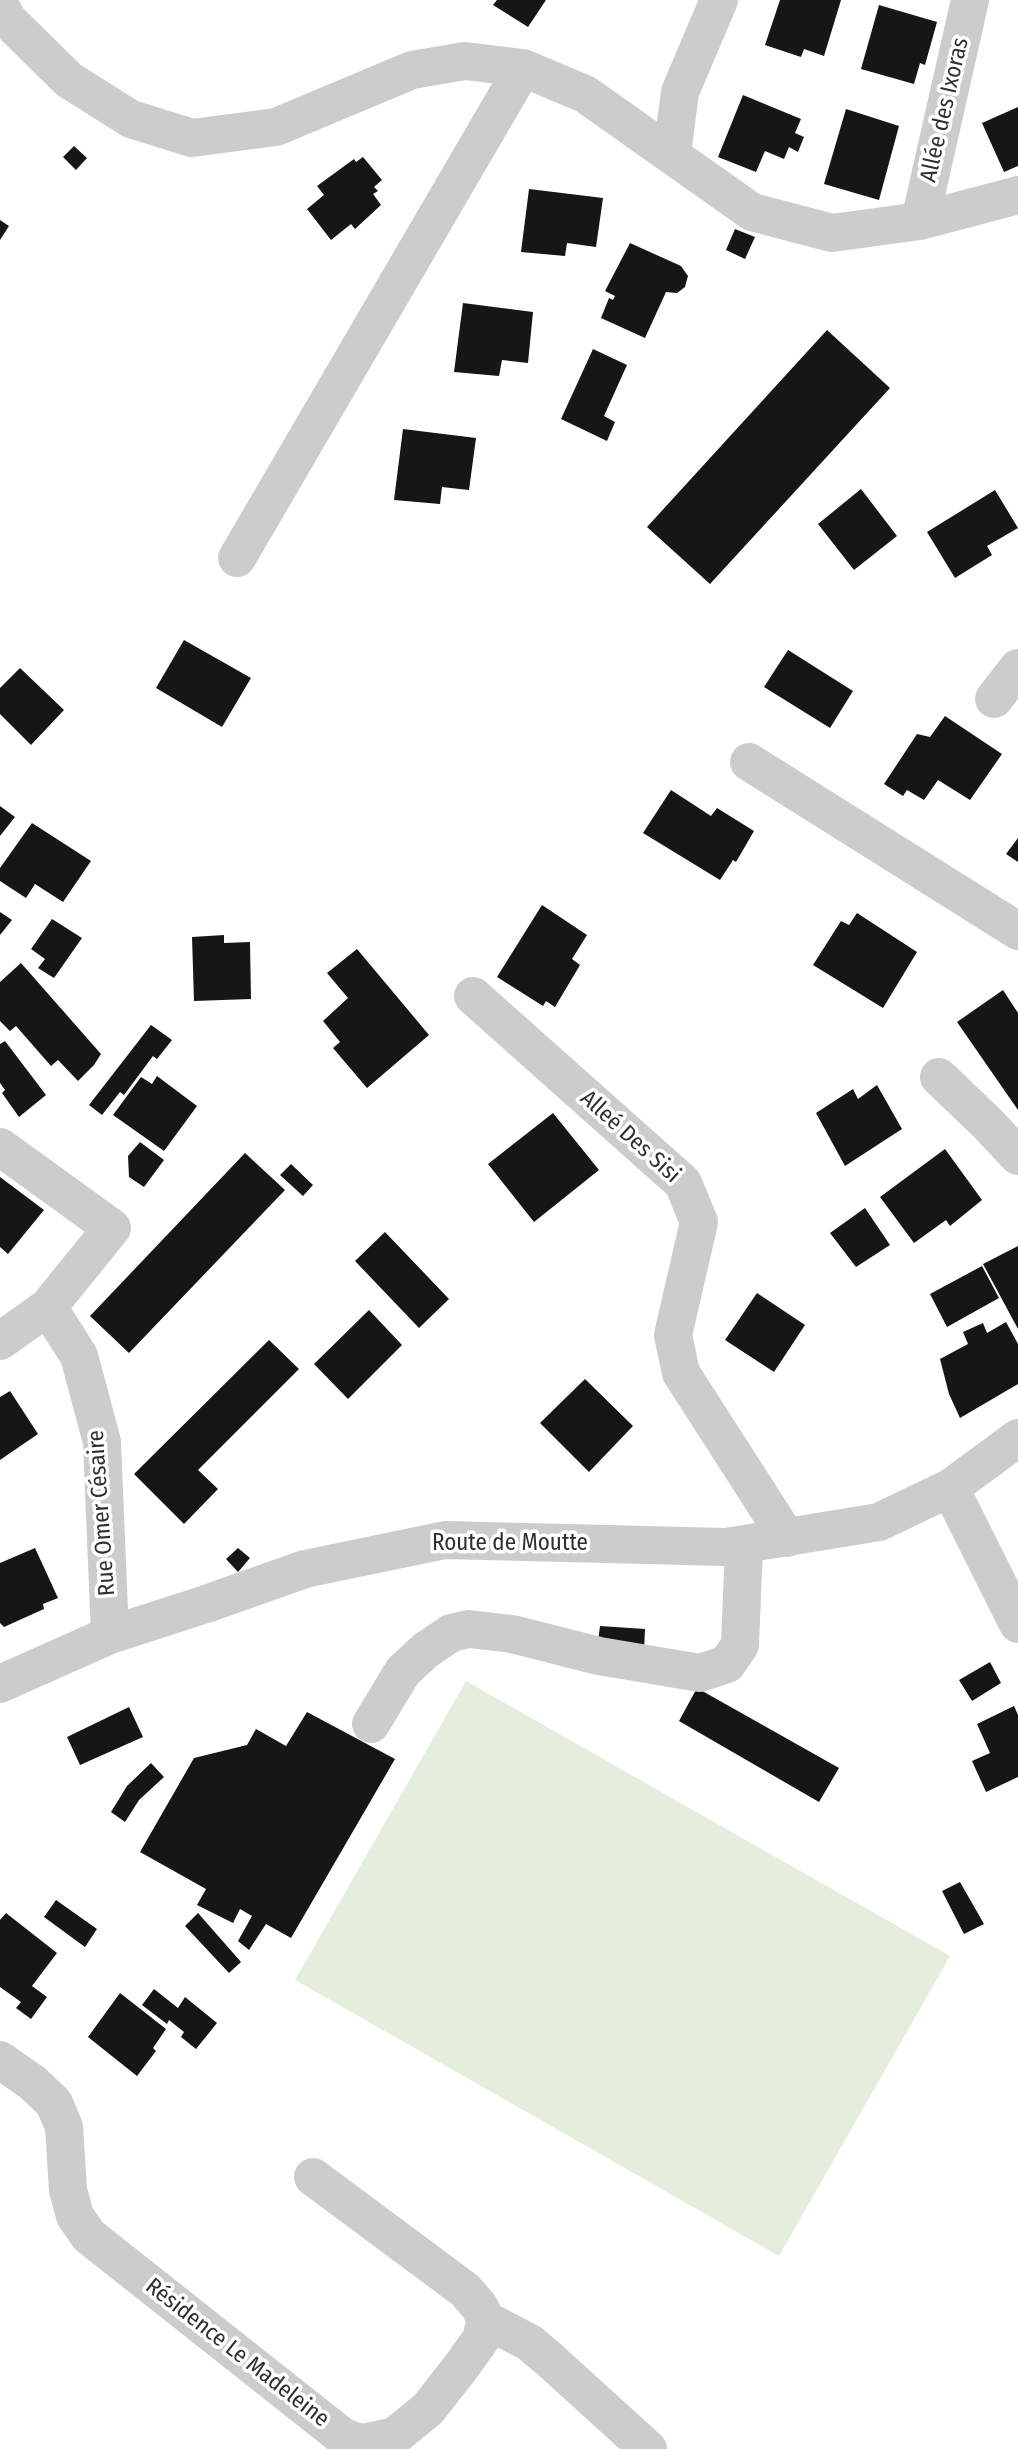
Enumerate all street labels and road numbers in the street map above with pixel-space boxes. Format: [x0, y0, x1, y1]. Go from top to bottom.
street label: Allée des Ixoras [915, 35, 975, 185]
street label: Alleé Des Sisi [574, 1085, 686, 1189]
street label: Rue Omer Césaire [82, 1429, 122, 1597]
street label: Route de Moutte [432, 1530, 588, 1558]
street label: Résidence Le Madeleine [140, 2273, 334, 2433]

